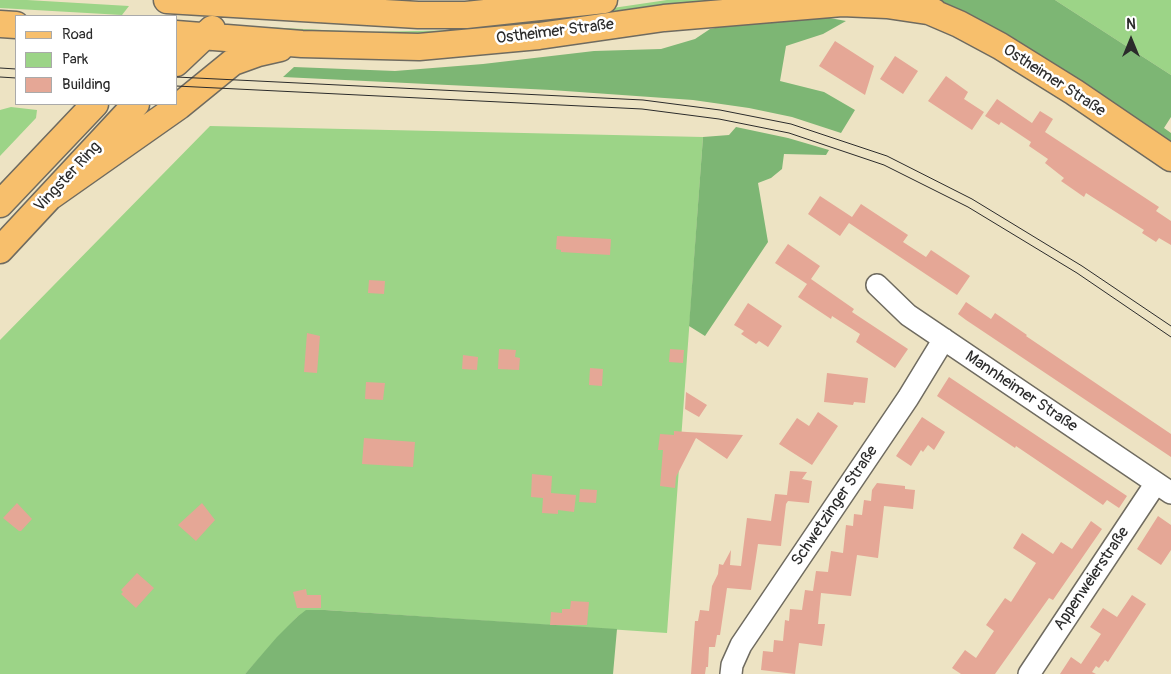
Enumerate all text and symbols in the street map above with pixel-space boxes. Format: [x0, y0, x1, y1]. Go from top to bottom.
legend [15, 15, 178, 105]
street label: Ostheimer Straße [495, 15, 615, 49]
north arrow [1106, 15, 1156, 65]
text: N [1126, 16, 1136, 33]
text: Road [62, 25, 93, 44]
street label: Ostheimer Straße [999, 41, 1109, 121]
text: Park [62, 50, 88, 69]
text: Building [62, 75, 110, 94]
street label: Vingster Ring [31, 138, 105, 216]
street label: Mannheimer Straße [961, 347, 1081, 437]
street label: Schwetzinger Straße [788, 442, 882, 570]
street label: Appenweierstraße [1050, 524, 1134, 634]

